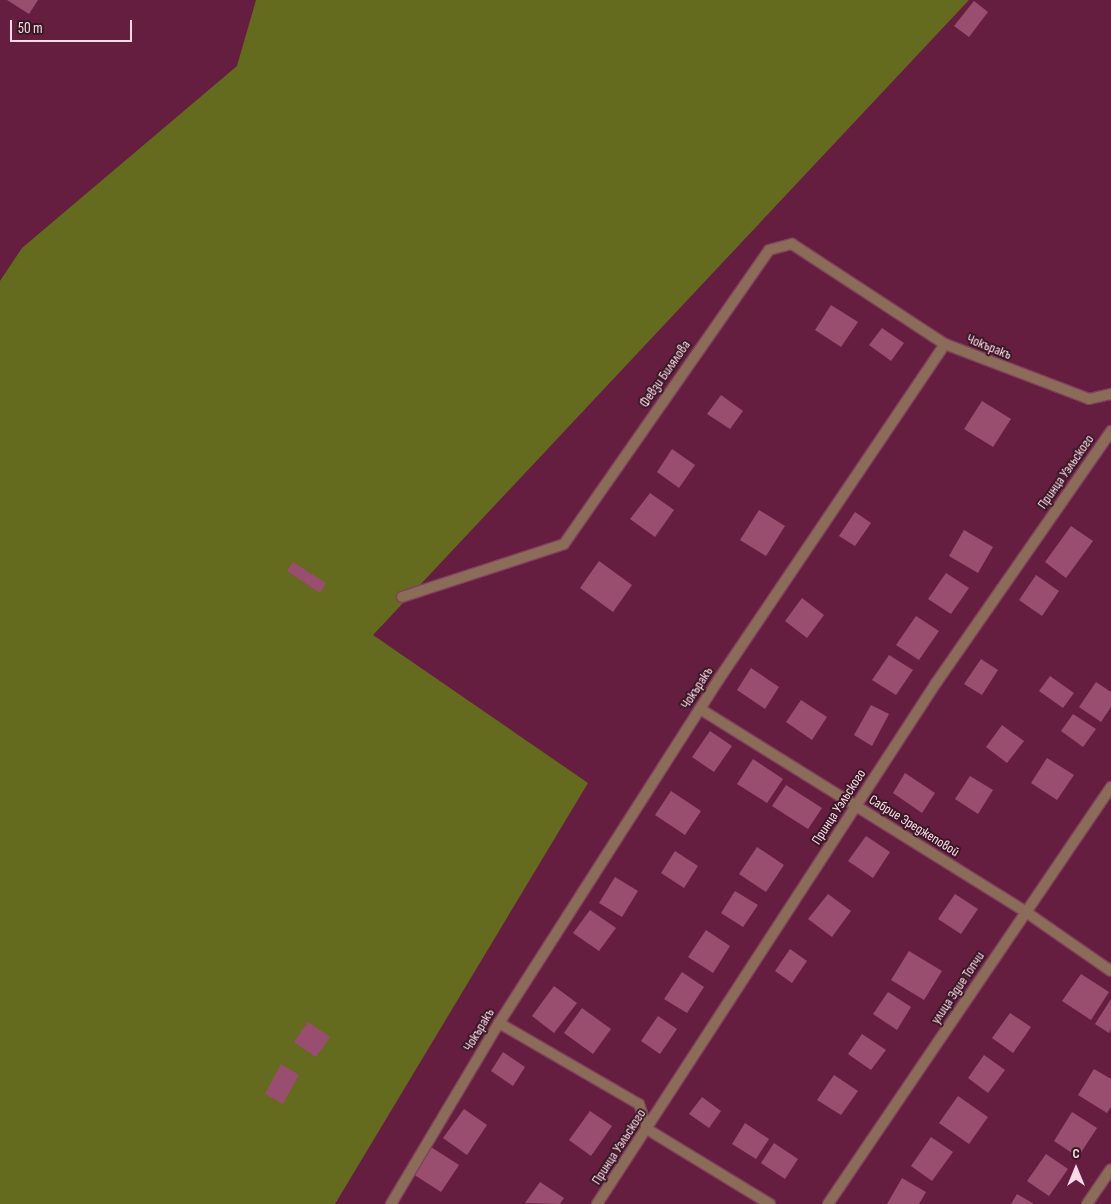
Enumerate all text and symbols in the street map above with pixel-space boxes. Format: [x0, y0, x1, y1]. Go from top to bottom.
scale bar [12, 10, 135, 42]
text: 50 m [18, 19, 43, 38]
street label: Чокъракъ [964, 330, 1014, 364]
street label: Февзи Билялова [636, 337, 694, 411]
street label: Принца Уэльского [1034, 432, 1098, 512]
street label: Чокъракъ [677, 664, 717, 712]
street label: Принца Уэльского [808, 766, 870, 848]
street label: Сабрие Эреджеповой [866, 791, 962, 861]
street label: улица Эдие Топчи [928, 949, 988, 1027]
street label: Чокъракъ [460, 1006, 498, 1054]
street label: Принца Уэльского [588, 1106, 650, 1188]
north arrow [1051, 1144, 1101, 1194]
text: С [1072, 1145, 1080, 1162]

